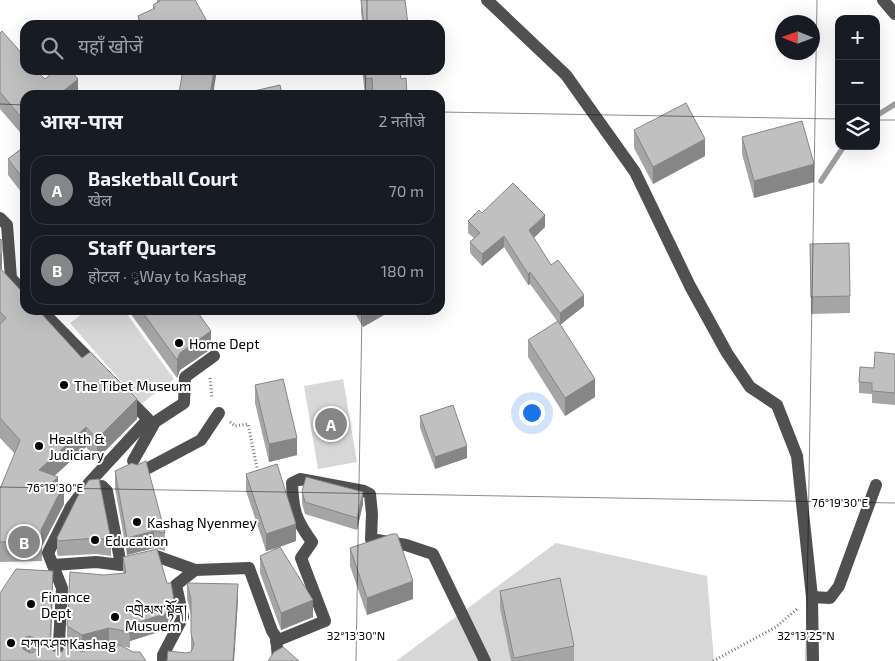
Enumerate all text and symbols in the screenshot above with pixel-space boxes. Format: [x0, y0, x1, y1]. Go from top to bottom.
north arrow [775, 15, 820, 60]
map controls [835, 15, 880, 150]
button: + [835, 15, 880, 60]
search box [20, 20, 445, 75]
icon: search [38, 34, 66, 62]
text: यहाँ खोजें [78, 34, 143, 57]
button: − [835, 60, 880, 105]
button: layers [835, 105, 880, 150]
text: आस-पास [40, 108, 123, 133]
text: 2 नतीजे [378, 111, 425, 130]
text: Basketball Court [88, 167, 238, 190]
text: A [52, 181, 62, 200]
text: 70 m [389, 181, 424, 200]
text: खेल [88, 190, 112, 209]
text: Staff Quarters [88, 236, 216, 259]
text: B [52, 261, 62, 280]
text: 180 m [381, 261, 424, 280]
text: होटल · ྭWay to Kashag [88, 266, 247, 285]
place label: Home Dept [189, 335, 259, 352]
marker: Home Dept [173, 337, 185, 349]
place label: The Tibet Museum [74, 377, 191, 394]
marker: The Tibet Museum [58, 379, 70, 391]
your location [519, 400, 545, 426]
pin: A [315, 405, 347, 443]
place label: Health & Judiciary [49, 430, 105, 463]
marker: Health & Judiciary [33, 440, 45, 452]
text: 76°19'30"E [27, 480, 83, 494]
text: 76°19'30"E [812, 495, 868, 509]
place label: Kashag Nyenmey [147, 514, 257, 531]
marker: Kashag Nyenmey [131, 516, 143, 528]
pin: B [8, 523, 40, 561]
place label: Education [105, 532, 168, 549]
marker: Education [89, 534, 101, 546]
place label: Finance Dept [41, 588, 90, 621]
marker: Finance Dept [25, 598, 37, 610]
place label: འགྲེམས་སྟོན། Musuem [125, 599, 187, 634]
marker: འགྲེམས་སྟོན། Musuem [109, 611, 121, 623]
text: 32°13'30"N [327, 628, 385, 642]
text: 32°13'25"N [777, 628, 835, 642]
place label: བཀའ་ཤགKashag [21, 635, 116, 656]
marker: བཀའ་ཤགKashag [5, 637, 17, 649]

